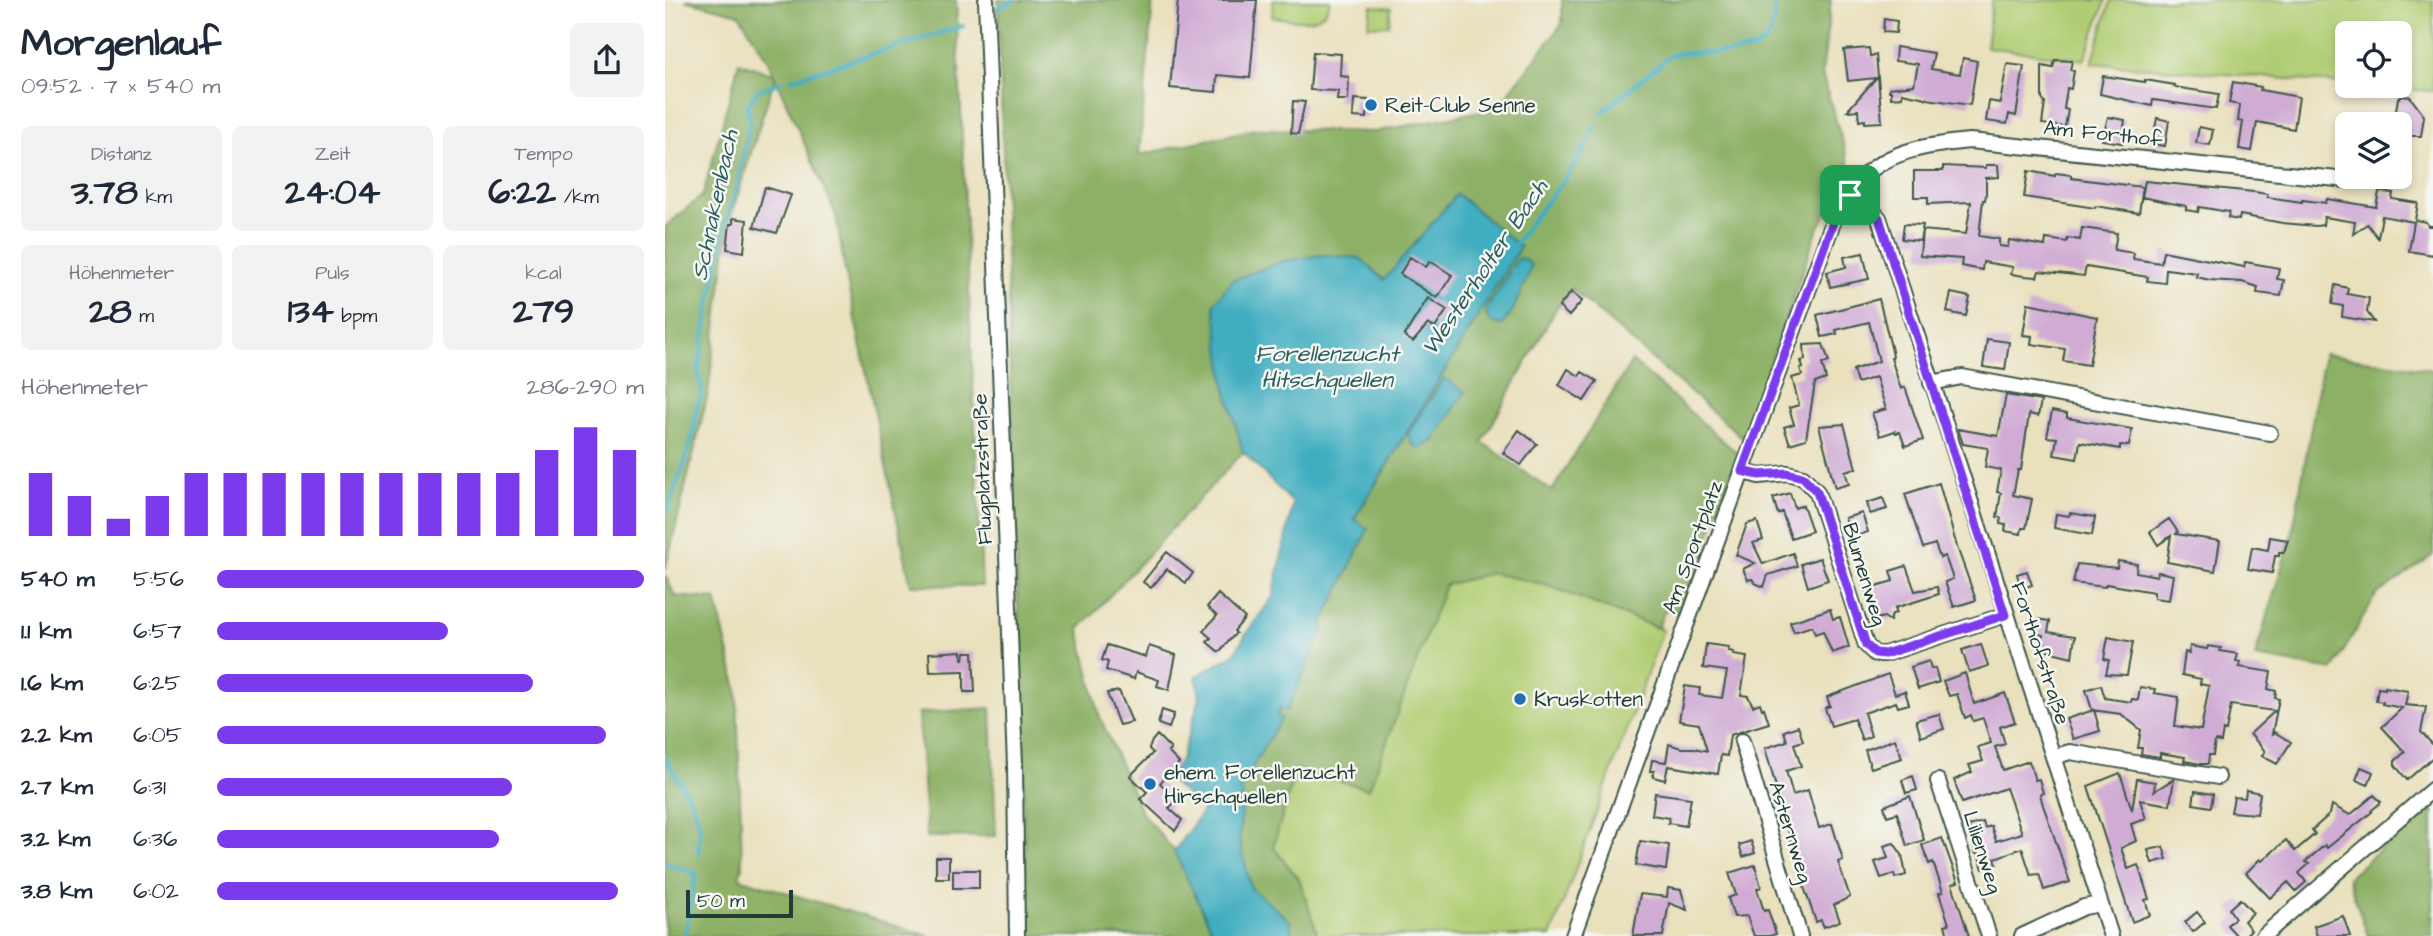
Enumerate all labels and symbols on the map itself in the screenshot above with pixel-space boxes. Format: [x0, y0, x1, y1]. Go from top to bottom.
place label: Reit-Club Senne [1385, 91, 1536, 120]
marker: Reit-Club Senne [1363, 97, 1379, 113]
street label: Am Forthof [2042, 113, 2164, 154]
water label: Schnakenbach [683, 126, 747, 283]
pin [1820, 165, 1880, 225]
water label: Westerholter Bach [1414, 172, 1556, 362]
water label: Forellenzucht Hitschquellen [1255, 338, 1401, 396]
street label: Flugplatzstraße [965, 393, 1002, 545]
street label: Am Sportplatz [1655, 476, 1731, 618]
street label: Blumenweg [1833, 519, 1894, 630]
street label: Forthofstraße [2004, 578, 2077, 728]
place label: Kruskotten [1534, 685, 1643, 714]
marker: Kruskotten [1512, 691, 1528, 707]
place label: ehem. Forellenzucht Hirschquellen [1164, 758, 1356, 811]
marker: ehem. Forellenzucht Hirschquellen [1142, 776, 1158, 792]
street label: Asternweg [1759, 778, 1820, 887]
street label: Lilienweg [1954, 807, 2010, 898]
scale bar [686, 887, 793, 919]

